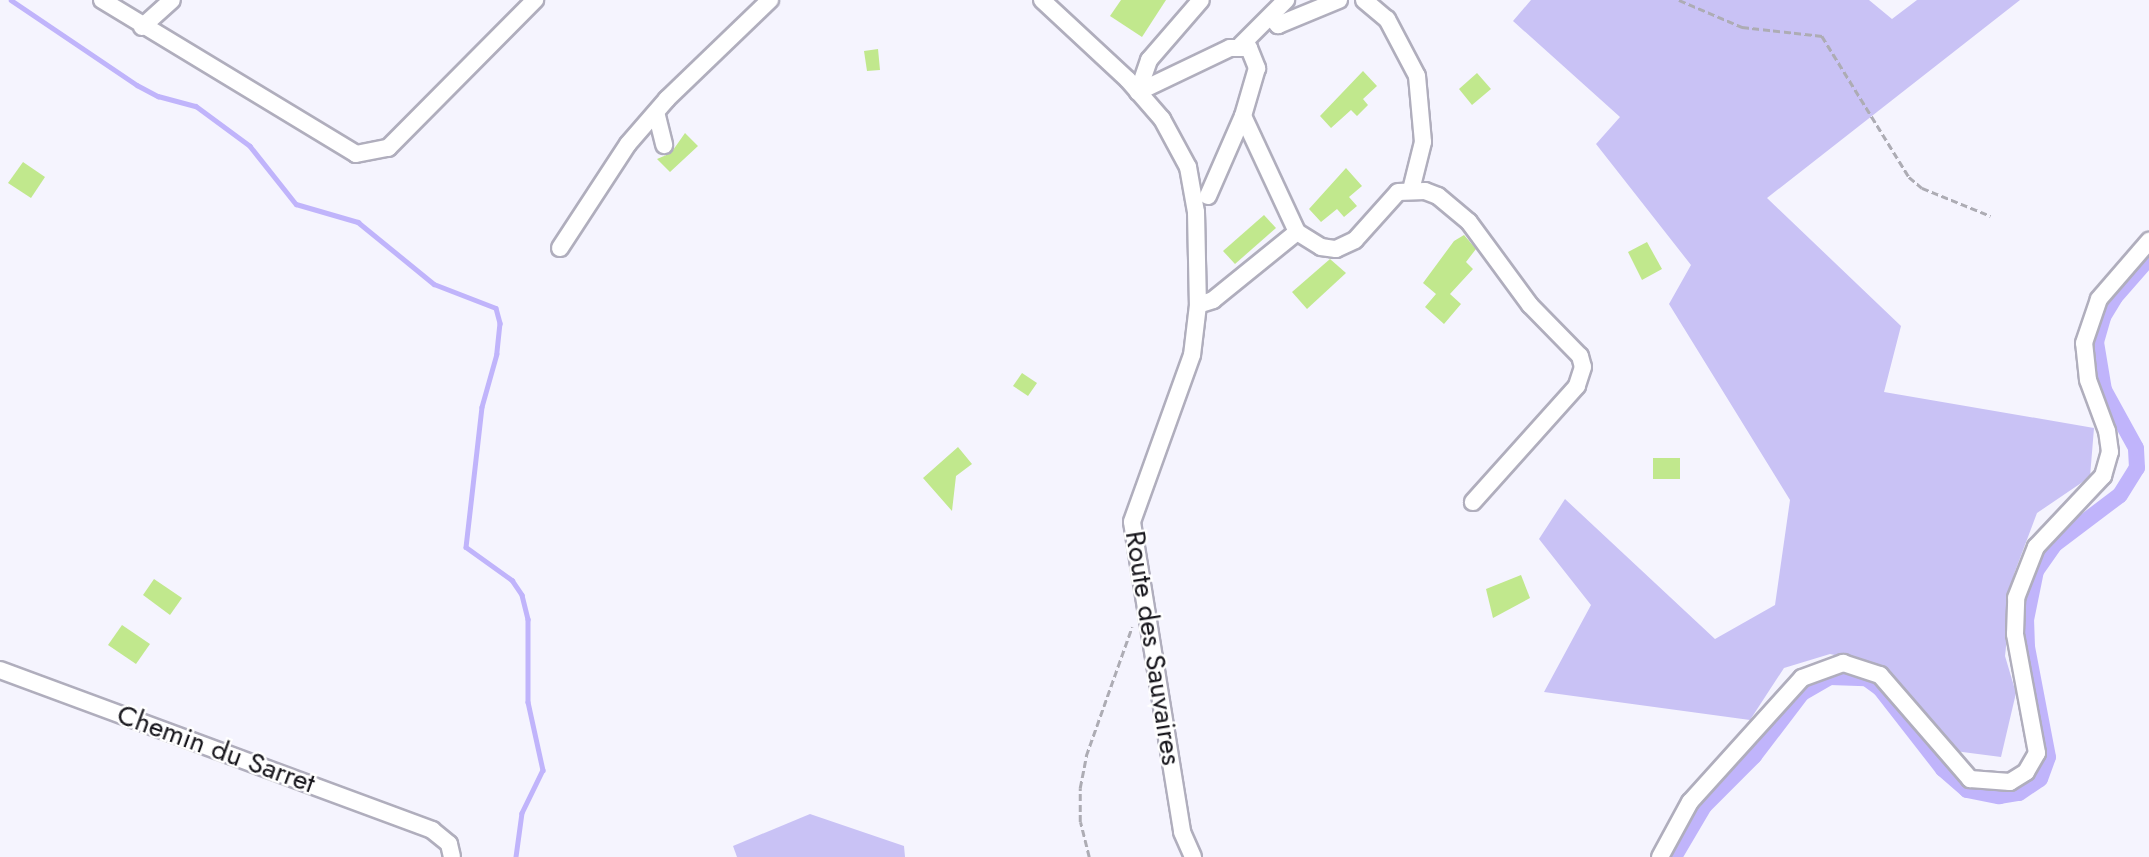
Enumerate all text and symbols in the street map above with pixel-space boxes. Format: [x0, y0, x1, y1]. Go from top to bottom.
street label: Route des Sauvaires [1118, 528, 1188, 768]
street label: Chemin du Sarret [112, 698, 320, 800]

